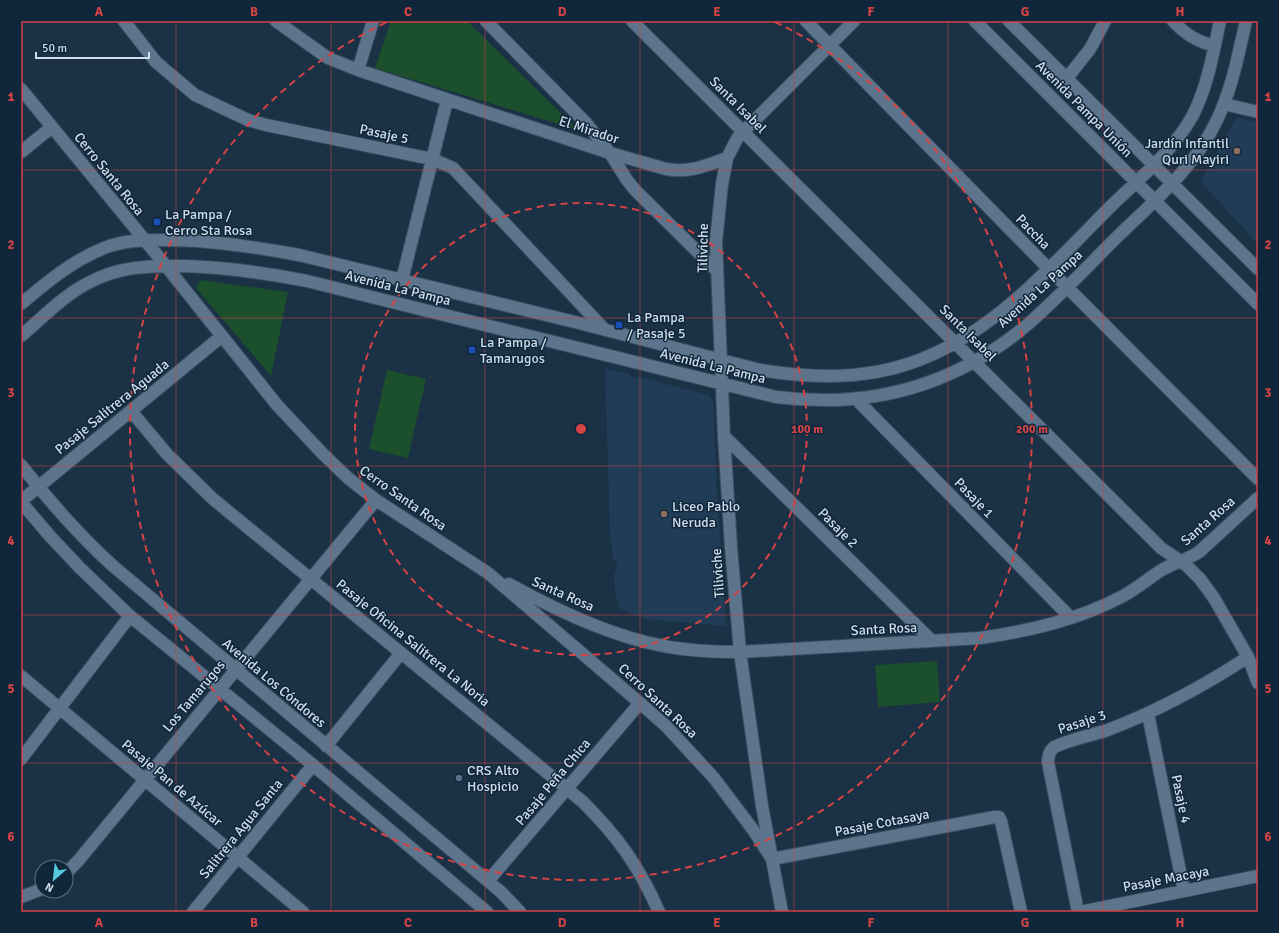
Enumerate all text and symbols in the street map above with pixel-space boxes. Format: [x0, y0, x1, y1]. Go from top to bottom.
text: A [95, 4, 104, 20]
text: B [250, 4, 258, 20]
text: C [404, 4, 412, 20]
text: D [558, 4, 567, 20]
text: E [713, 4, 721, 20]
text: F [868, 4, 875, 20]
text: G [1021, 4, 1029, 20]
text: H [1176, 4, 1184, 20]
scale bar [36, 34, 149, 60]
text: 50 m [42, 41, 67, 56]
street label: Avenida Pampa Unión [1032, 57, 1136, 161]
street label: Santa Isabel [706, 73, 770, 137]
text: 1 [7, 89, 15, 105]
text: 1 [1264, 89, 1272, 105]
street label: El Mirador [557, 112, 622, 148]
street label: Pasaje 5 [358, 121, 410, 147]
street label: Cerro Santa Rosa [70, 129, 148, 219]
place label: Jardín Infantil Quri Mayiri [1145, 135, 1229, 168]
marker: Jardín Infantil Quri Mayiri [1232, 146, 1242, 156]
place label: La Pampa / Cerro Sta Rosa [165, 206, 252, 239]
street label: Paccha [1012, 211, 1054, 253]
marker: La Pampa / Cerro Sta Rosa [152, 217, 162, 227]
street label: Tiliviche [694, 223, 712, 273]
text: 2 [7, 237, 15, 253]
text: 2 [1264, 237, 1272, 253]
street label: Avenida La Pampa [994, 246, 1086, 332]
street label: Avenida La Pampa [343, 267, 453, 309]
street label: Santa Isabel [936, 301, 1000, 365]
place label: La Pampa / Pasaje 5 [627, 309, 686, 342]
marker: La Pampa / Pasaje 5 [614, 320, 624, 330]
place label: La Pampa / Tamarugos [480, 334, 547, 367]
marker: La Pampa / Tamarugos [467, 345, 477, 355]
street label: Avenida La Pampa [658, 345, 768, 387]
street label: Pasaje Salitrera Aguada [52, 356, 172, 458]
text: 3 [7, 385, 15, 401]
text: 3 [1264, 385, 1272, 401]
centre of rings [574, 422, 588, 436]
text: 100 m [791, 422, 823, 437]
text: 200 m [1016, 422, 1048, 437]
street label: Cerro Santa Rosa [356, 462, 450, 534]
street label: Pasaje 1 [951, 474, 997, 522]
street label: Santa Rosa [1177, 493, 1239, 549]
place label: Liceo Pablo Neruda [672, 498, 740, 531]
street label: Pasaje 2 [814, 504, 862, 552]
marker: Liceo Pablo Neruda [659, 509, 669, 519]
text: 4 [7, 533, 15, 549]
text: 4 [1264, 533, 1272, 549]
street label: Tiliviche [708, 548, 728, 598]
street label: Santa Rosa [529, 573, 597, 615]
street label: Pasaje Oficina Salitrera La Noria [333, 576, 493, 710]
street label: Santa Rosa [850, 619, 918, 639]
street label: Avenida Los Cóndores [219, 635, 329, 731]
street label: Los Tamarugos [159, 657, 229, 735]
street label: Cerro Santa Rosa [615, 660, 701, 742]
text: 5 [7, 681, 15, 697]
text: 5 [1264, 681, 1272, 697]
street label: Pasaje 3 [1056, 706, 1108, 738]
street label: Pasaje Peña Chica [512, 735, 594, 829]
street label: Pasaje Pan de Azúcar [118, 736, 226, 831]
place label: CRS Alto Hospicio [467, 762, 519, 795]
marker: CRS Alto Hospicio [454, 773, 464, 783]
street label: Pasaje 4 [1168, 773, 1195, 825]
street label: Salitrera Agua Santa [196, 776, 286, 882]
street label: Pasaje Cotasaya [833, 805, 931, 841]
text: 6 [7, 829, 15, 845]
text: 6 [1264, 829, 1272, 845]
north arrow [34, 859, 74, 899]
street label: Pasaje Macaya [1122, 862, 1210, 896]
text: N [43, 880, 56, 895]
text: A [95, 915, 104, 931]
text: B [250, 915, 258, 931]
text: C [404, 915, 412, 931]
text: D [558, 915, 567, 931]
text: E [713, 915, 721, 931]
text: F [868, 915, 875, 931]
text: G [1021, 915, 1029, 931]
text: H [1176, 915, 1184, 931]

